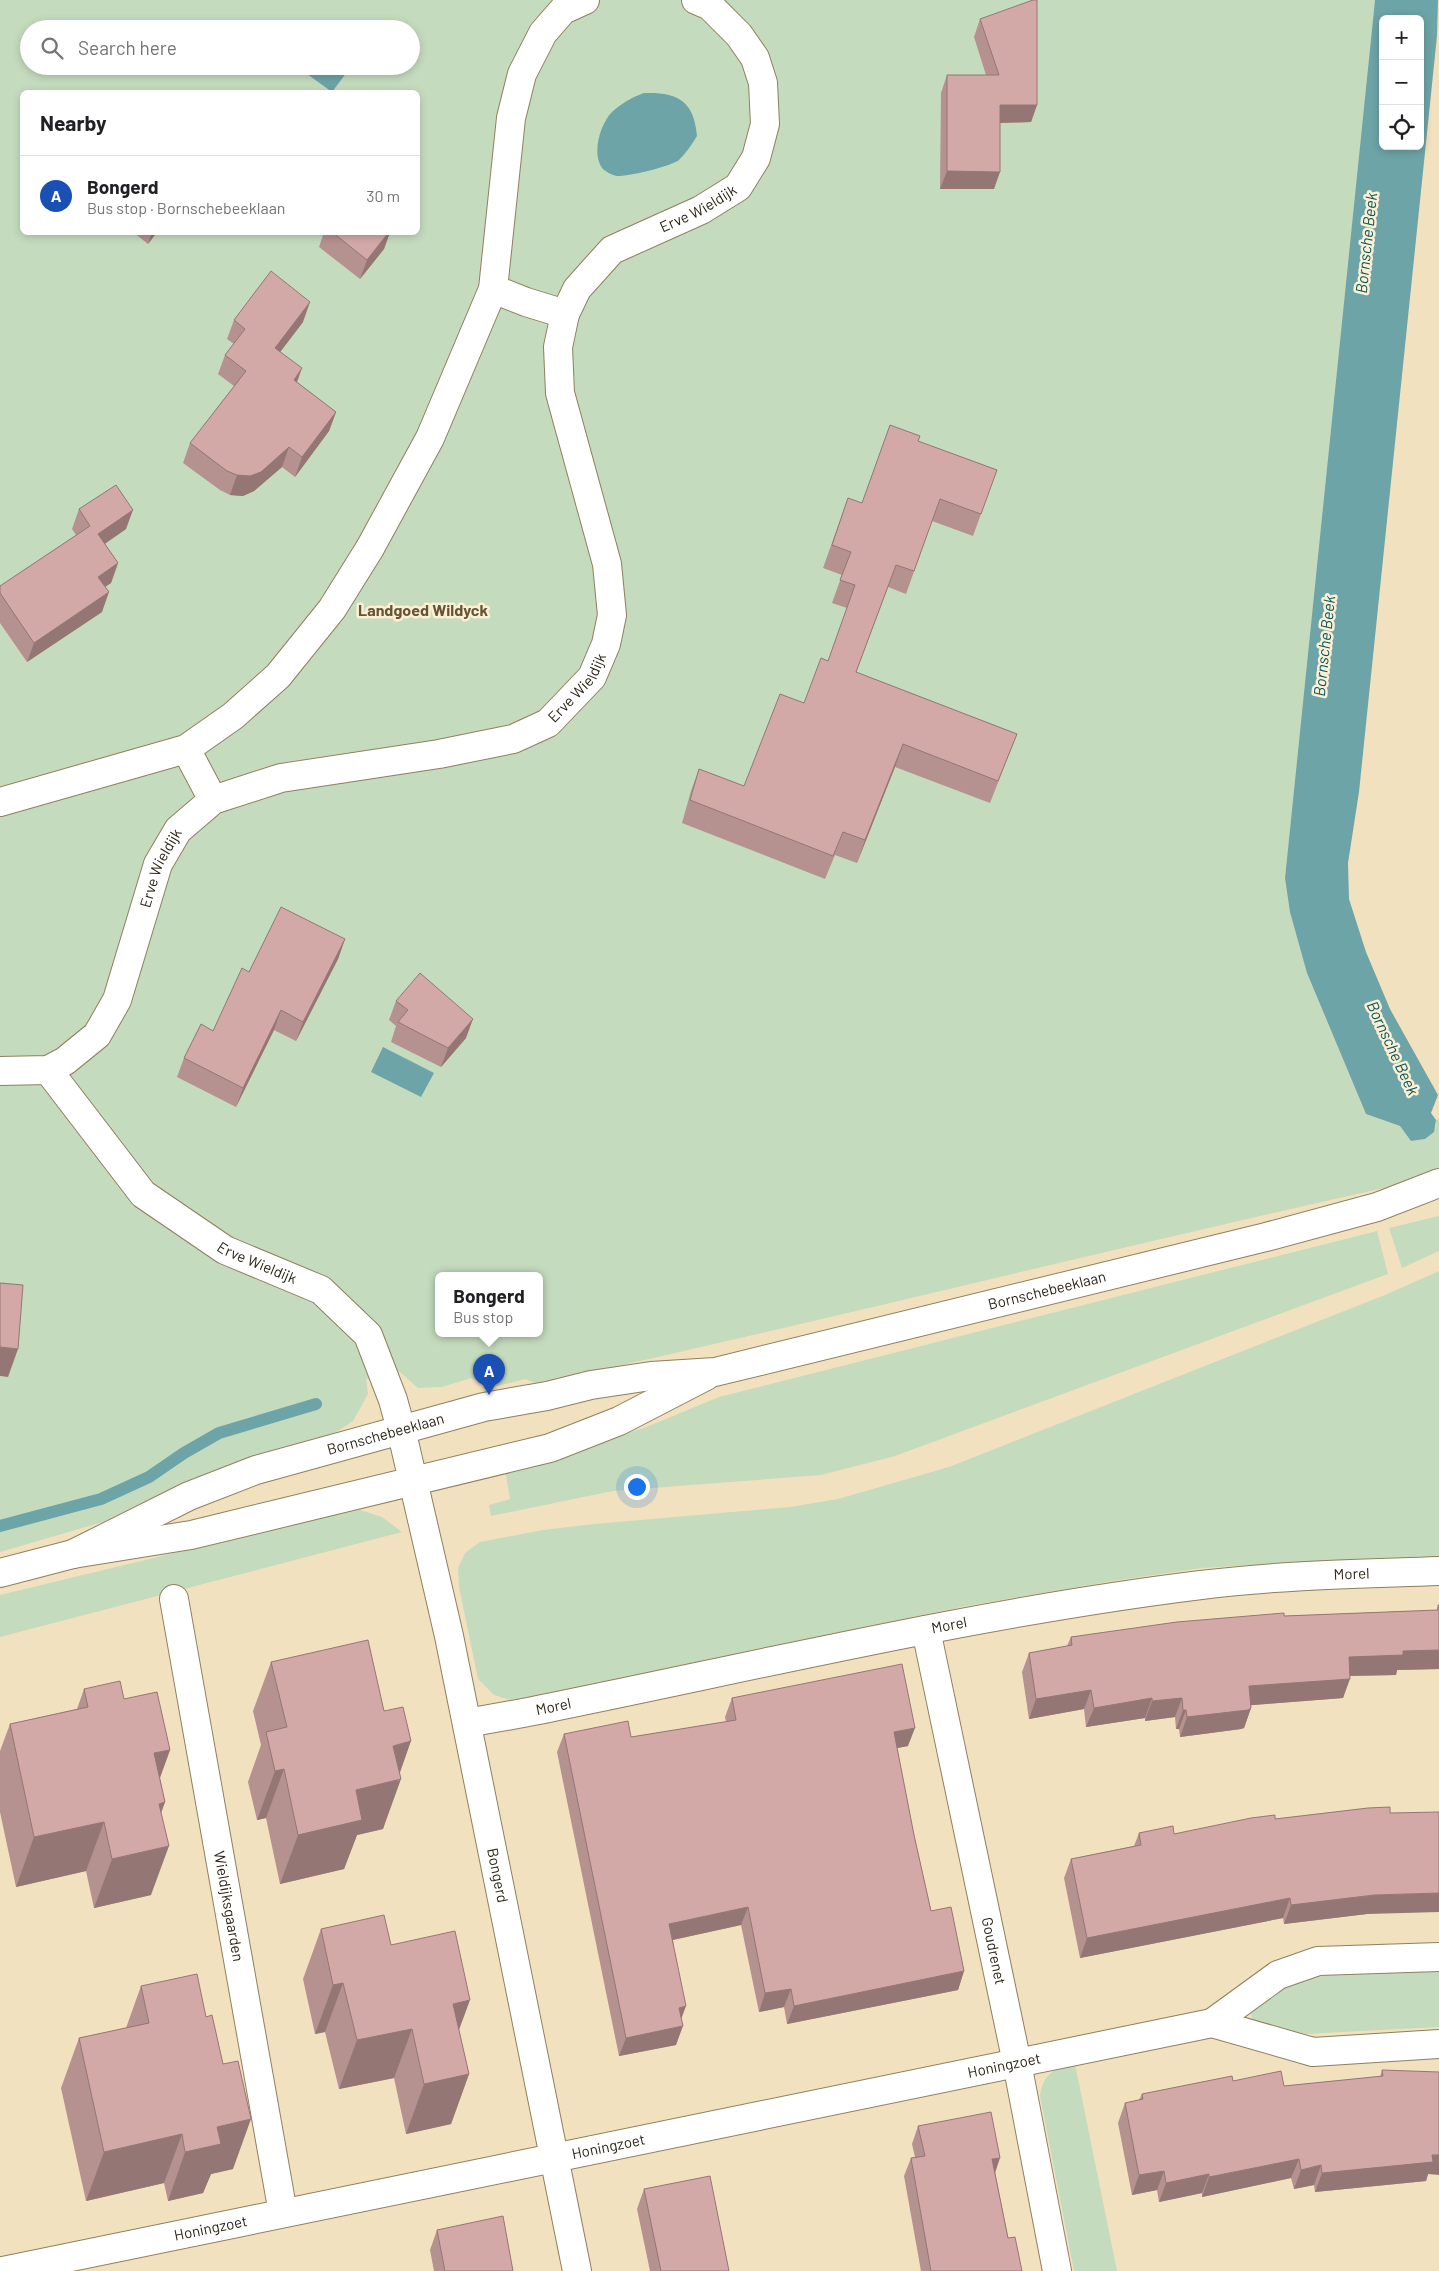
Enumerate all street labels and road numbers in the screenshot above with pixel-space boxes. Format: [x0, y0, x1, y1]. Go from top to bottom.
street label: Erve Wieldijk [657, 180, 740, 235]
street label: Erve Wieldijk [544, 650, 609, 726]
street label: Erve Wieldijk [135, 825, 185, 909]
street label: Erve Wieldijk [214, 1237, 300, 1287]
street label: Bornschebeeklaan [986, 1267, 1107, 1313]
street label: Bornschebeeklaan [325, 1408, 446, 1458]
street label: Morel [1333, 1563, 1370, 1583]
street label: Morel [930, 1612, 968, 1636]
street label: Morel [534, 1693, 573, 1718]
street label: Bongerd [484, 1846, 513, 1904]
street label: Wieldijksgaarden [211, 1849, 248, 1963]
street label: Goudrenet [979, 1915, 1010, 1986]
street label: Honingzoet [966, 2048, 1042, 2081]
street label: Honingzoet [570, 2130, 646, 2162]
street label: Honingzoet [172, 2211, 249, 2244]

